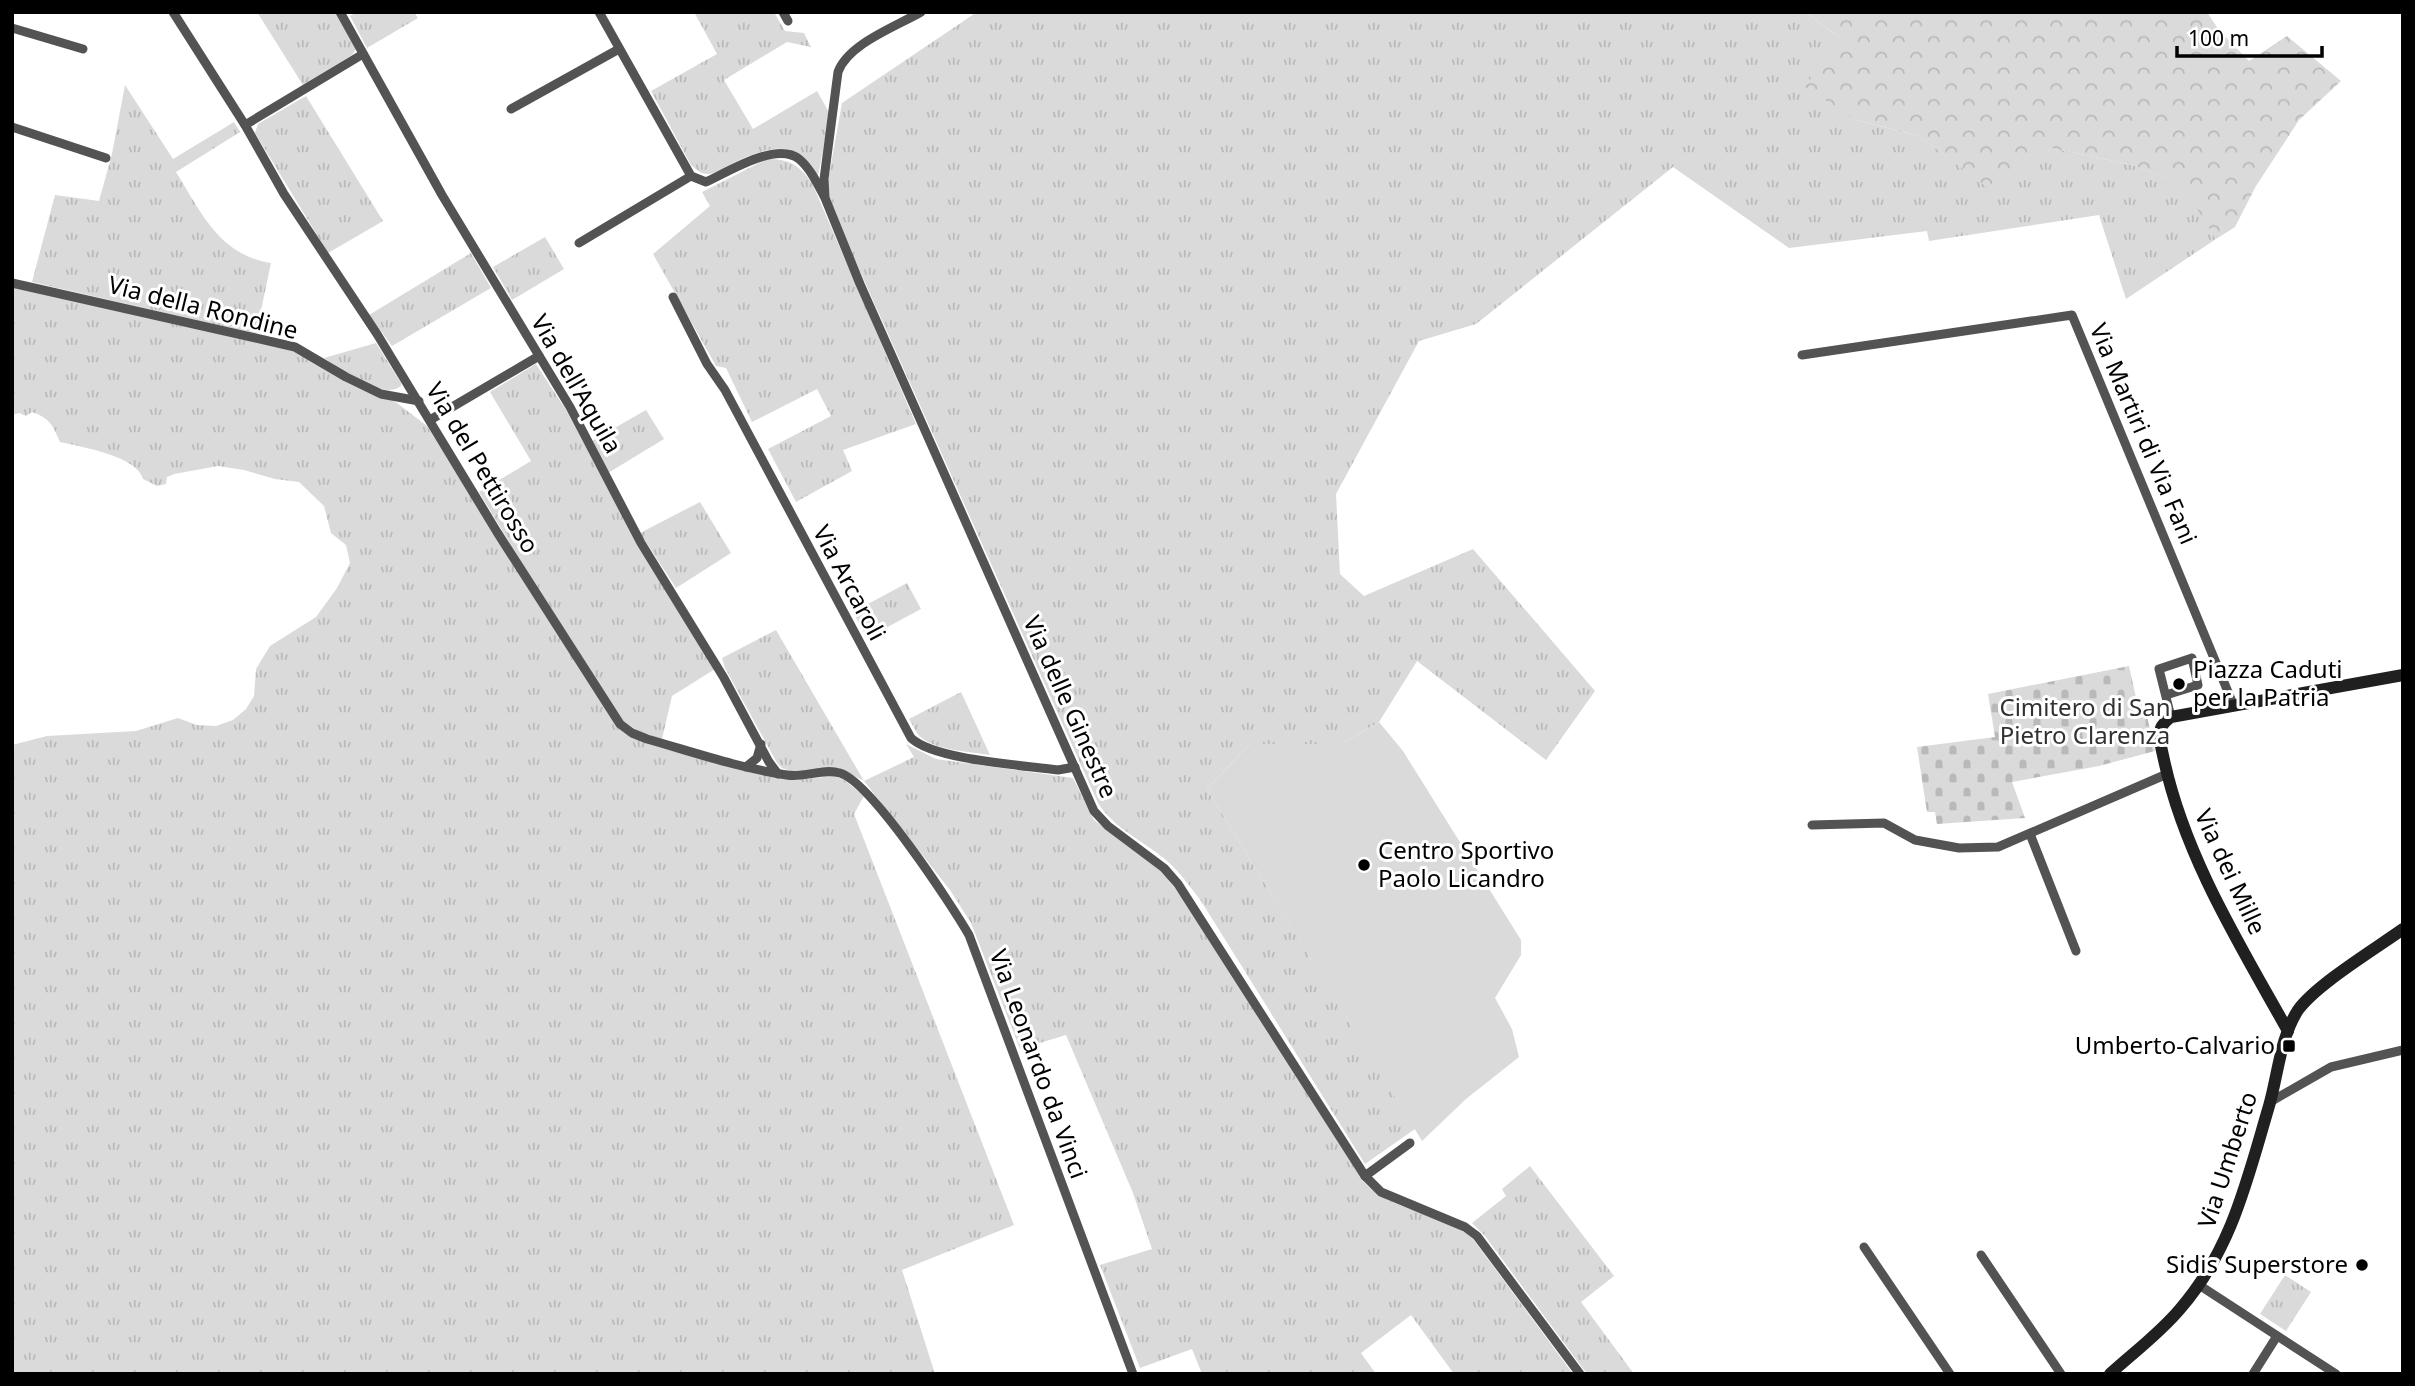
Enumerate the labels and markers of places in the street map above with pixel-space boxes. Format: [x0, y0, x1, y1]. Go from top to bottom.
place label: Piazza Caduti per la Patria [2193, 652, 2343, 713]
marker: Piazza Caduti per la Patria [2171, 676, 2187, 692]
place label: Centro Sportivo Paolo Licandro [1378, 833, 1554, 894]
marker: Centro Sportivo Paolo Licandro [1356, 857, 1372, 873]
place label: Umberto-Calvario [2075, 1028, 2275, 1061]
marker: Umberto-Calvario [2281, 1038, 2297, 1054]
place label: Sidis Superstore [2166, 1247, 2348, 1280]
marker: Sidis Superstore [2354, 1257, 2370, 1273]

